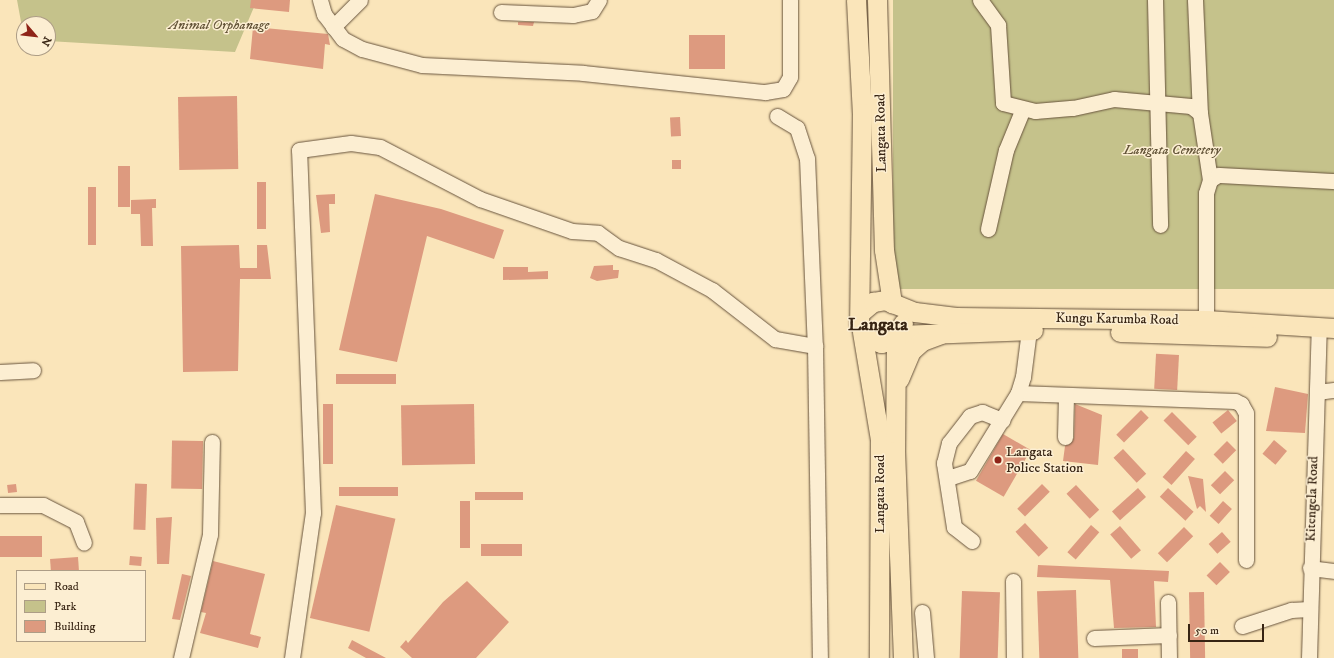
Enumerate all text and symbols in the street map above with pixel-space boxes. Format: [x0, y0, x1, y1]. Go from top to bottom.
north arrow [16, 16, 56, 56]
park label: Animal Orphanage [169, 17, 269, 33]
text: N [37, 34, 54, 48]
street label: Langata Road [872, 94, 890, 172]
park label: Langata Cemetery [1123, 142, 1221, 158]
street label: Kungu Karumba Road [1055, 310, 1179, 328]
district label: Langata [848, 314, 908, 336]
place label: Langata Police Station [1006, 444, 1083, 476]
street label: Langata Road [872, 455, 888, 533]
marker: Langata Police Station [993, 455, 1003, 465]
street label: Kitengela Road [1302, 456, 1322, 542]
legend [16, 570, 146, 642]
text: Road [54, 579, 79, 594]
text: Park [54, 599, 76, 614]
scale bar [1190, 616, 1266, 642]
text: Building [54, 619, 95, 634]
text: 50 m [1195, 623, 1219, 638]

